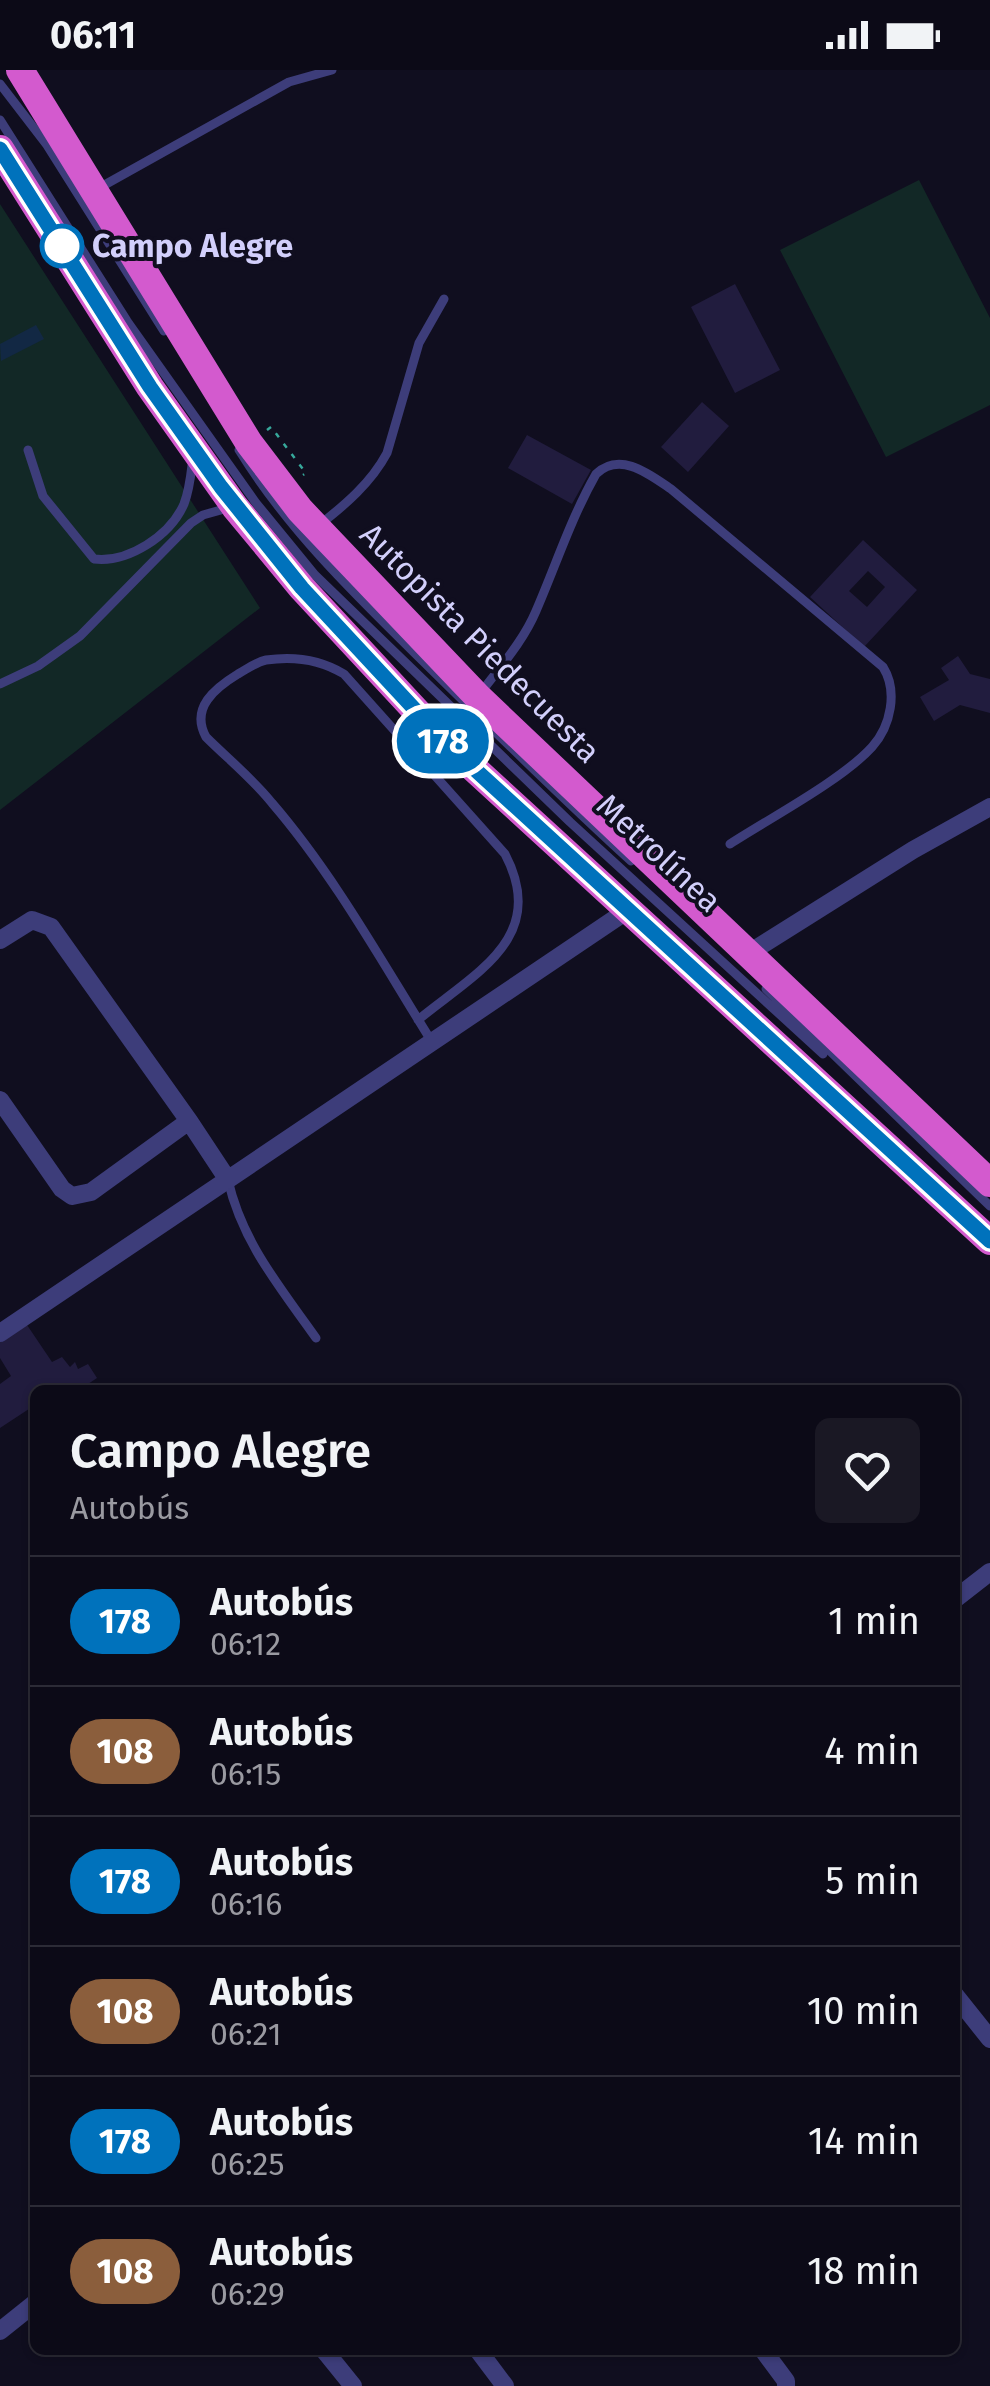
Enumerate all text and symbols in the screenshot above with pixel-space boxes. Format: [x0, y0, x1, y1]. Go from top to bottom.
text: 06:11 [50, 12, 136, 58]
marker: Campo Alegre [41, 225, 83, 267]
place label: Campo Alegre [92, 227, 293, 265]
street label: Autopista Piedecuesta [352, 515, 608, 771]
line badge: 178 [386, 708, 500, 774]
text: 178 [417, 720, 469, 762]
street label: Metrolínea [589, 786, 729, 920]
button: heart [815, 1418, 920, 1523]
text: Campo Alegre [70, 1422, 371, 1480]
text: Autobús [70, 1489, 189, 1527]
text: Autobús [210, 1579, 353, 1625]
text: 1 min [828, 1598, 920, 1644]
text: 178 [99, 1600, 151, 1642]
text: 06:12 [210, 1625, 281, 1663]
text: Autobús [210, 1709, 353, 1755]
text: 4 min [824, 1728, 920, 1774]
text: 108 [96, 1730, 154, 1772]
text: 06:15 [210, 1755, 281, 1793]
text: Autobús [210, 1839, 353, 1885]
text: 5 min [825, 1858, 920, 1904]
text: 178 [99, 1860, 151, 1902]
text: 06:16 [210, 1885, 282, 1923]
text: Autobús [210, 1969, 353, 2015]
text: 10 min [807, 1988, 920, 2034]
text: 108 [96, 1990, 154, 2032]
text: 06:21 [210, 2015, 282, 2053]
text: Autobús [210, 2099, 353, 2145]
text: 14 min [808, 2118, 920, 2164]
text: 178 [99, 2120, 151, 2162]
text: 06:25 [210, 2145, 284, 2183]
text: Autobús [210, 2229, 353, 2275]
text: 18 min [807, 2248, 920, 2294]
text: 108 [96, 2250, 154, 2292]
text: 06:29 [210, 2275, 285, 2313]

